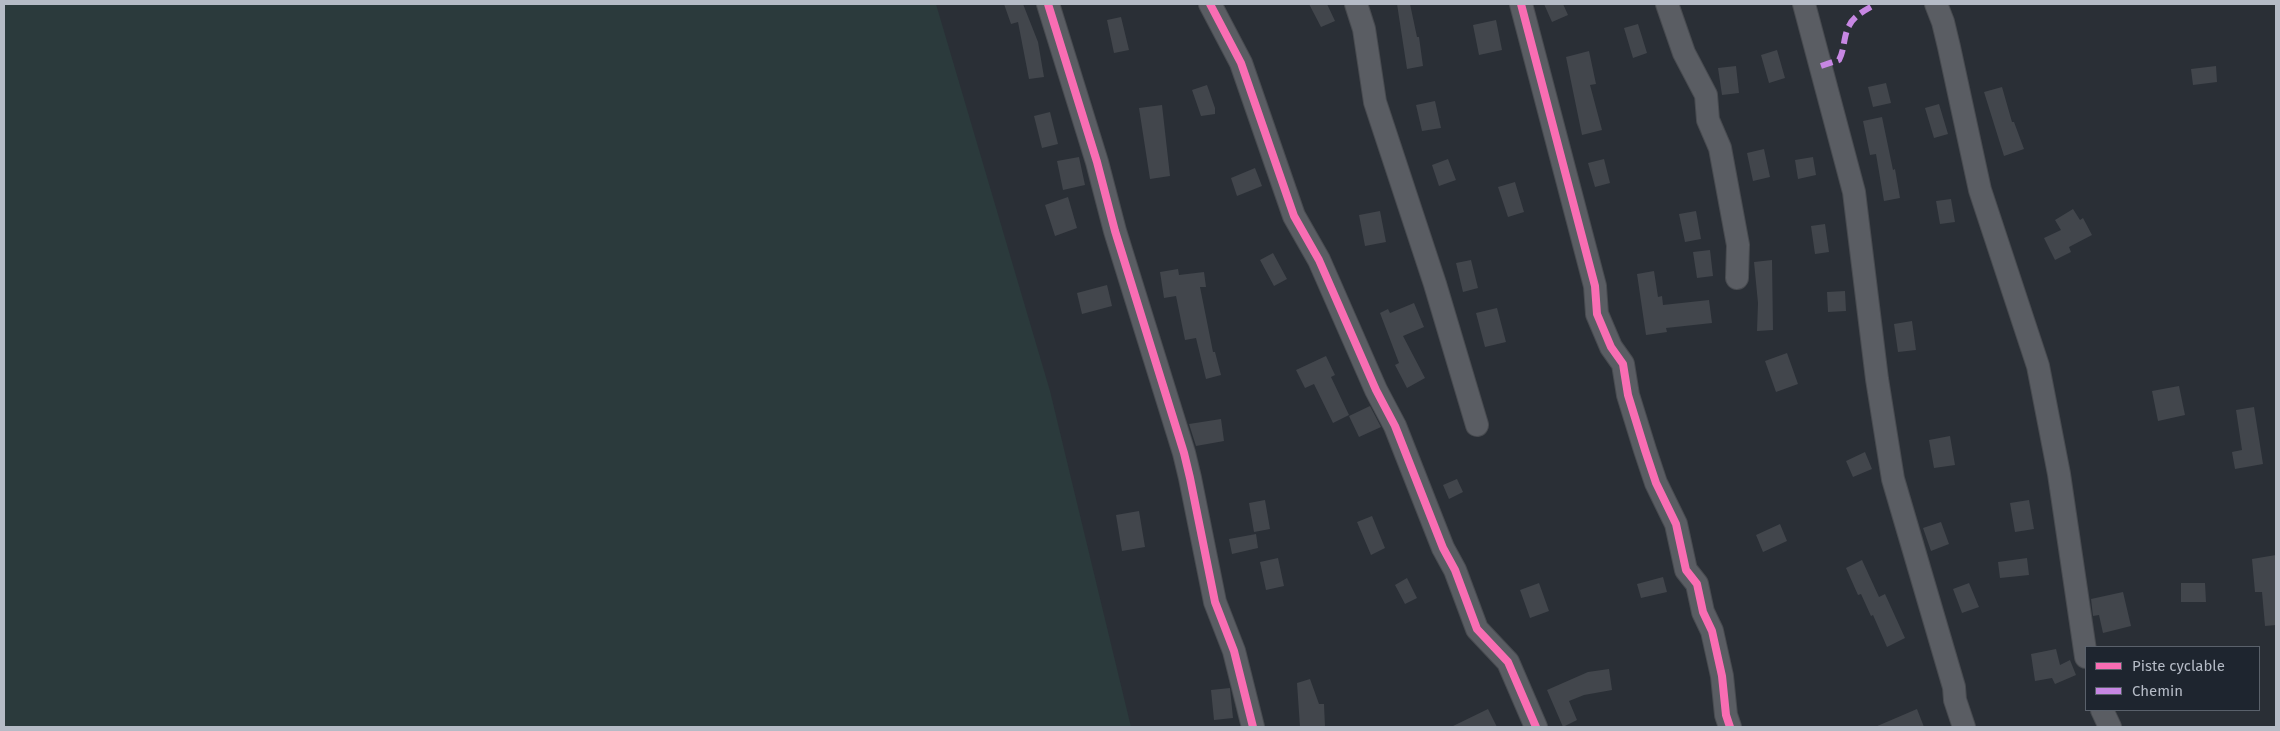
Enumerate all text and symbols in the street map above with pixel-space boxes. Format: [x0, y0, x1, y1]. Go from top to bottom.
legend [2085, 646, 2260, 711]
text: Piste cyclable [2132, 657, 2225, 675]
text: Chemin [2132, 682, 2183, 700]

